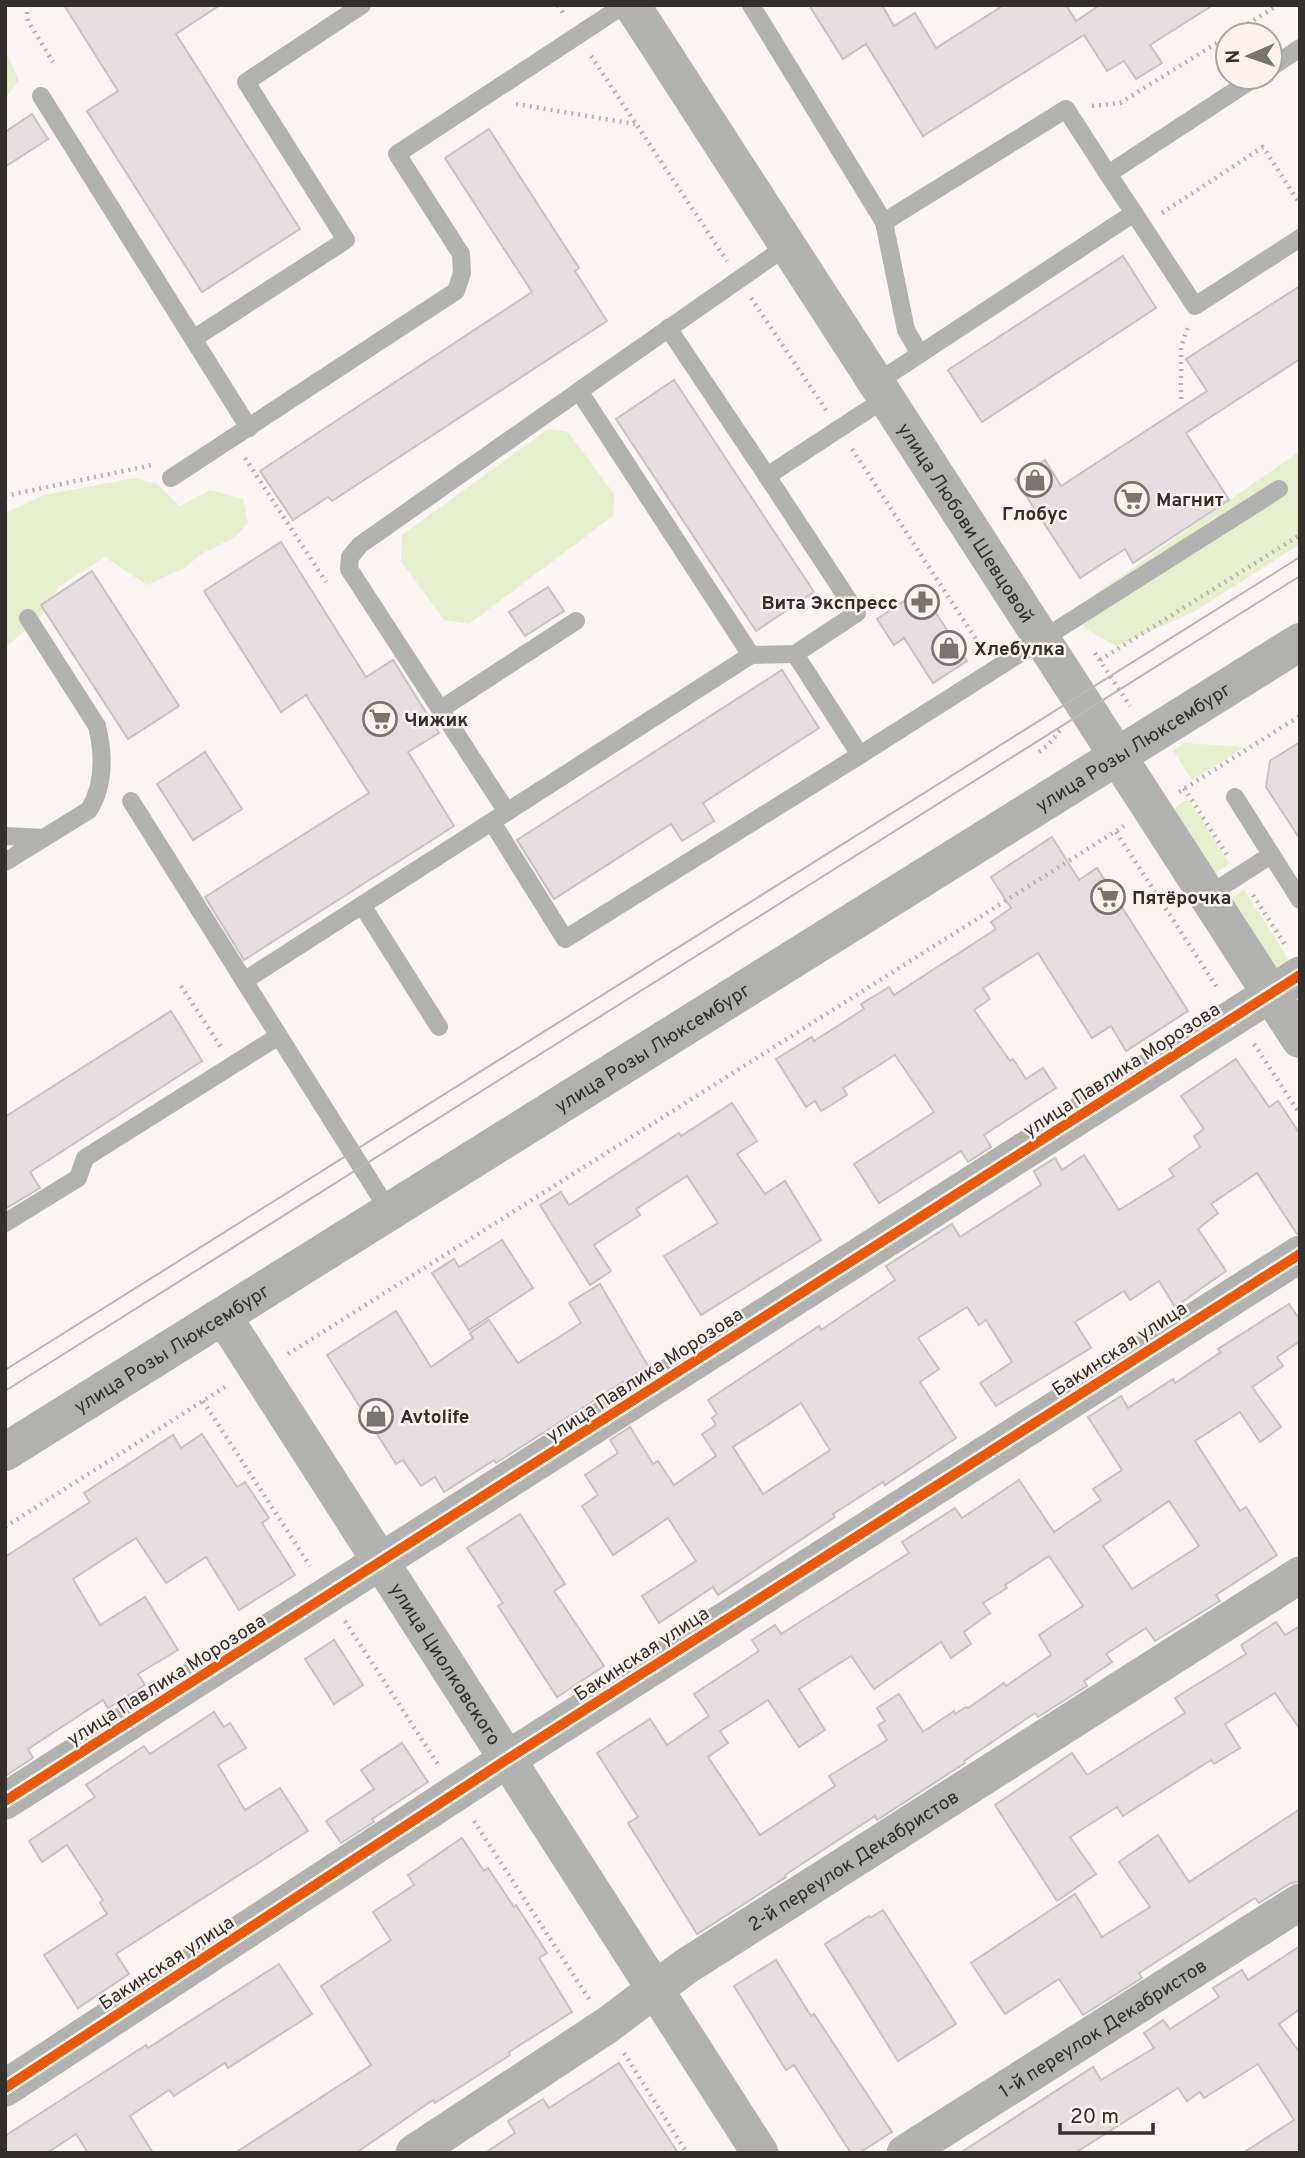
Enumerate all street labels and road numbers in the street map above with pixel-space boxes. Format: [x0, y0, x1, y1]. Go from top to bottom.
street label: улица Любови Шевцовой [891, 419, 1038, 628]
street label: улица Розы Люксембург [1032, 678, 1236, 818]
street label: улица Розы Люксембург [551, 979, 755, 1119]
street label: улица Павлика Морозова [1019, 998, 1225, 1143]
street label: улица Розы Люксембург [70, 1280, 274, 1420]
street label: Бакинская улица [1048, 1297, 1192, 1402]
street label: улица Павлика Морозова [542, 1303, 748, 1448]
street label: улица Циолковского [383, 1579, 505, 1751]
street label: Бакинская улица [570, 1602, 714, 1707]
street label: улица Павлика Морозова [63, 1610, 271, 1752]
street label: 2-й переулок Декабристов [744, 1786, 964, 1938]
street label: Бакинская улица [95, 1911, 239, 2016]
street label: 1-й переулок Декабристов [995, 1954, 1212, 2104]

